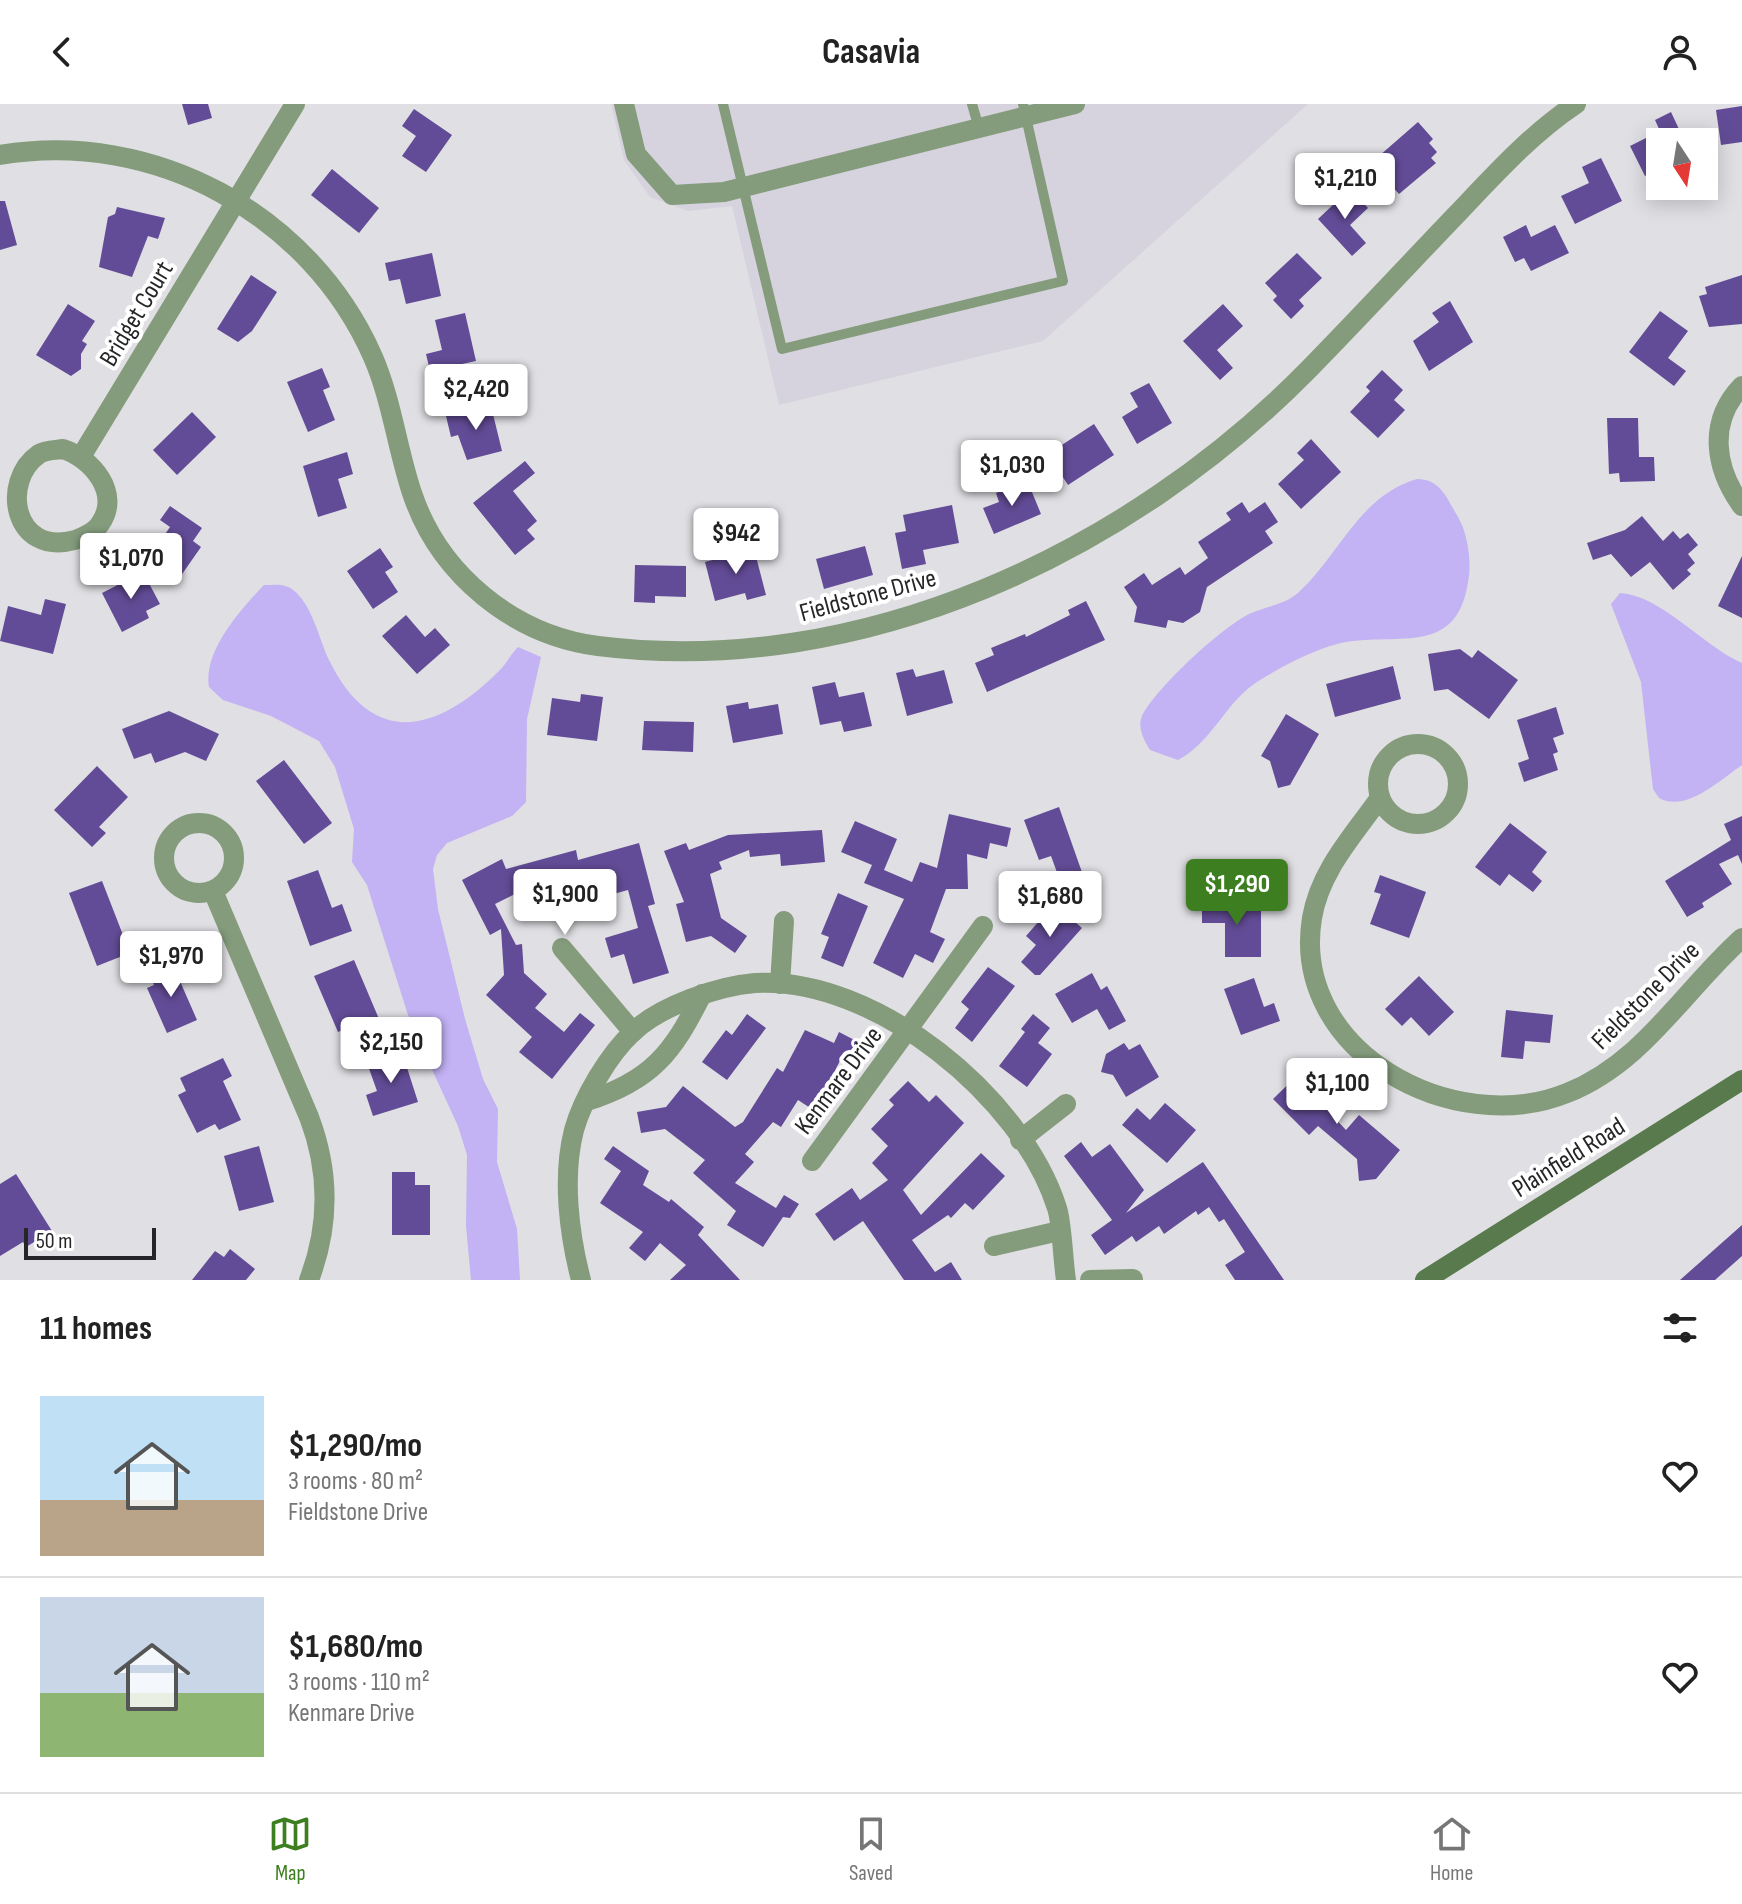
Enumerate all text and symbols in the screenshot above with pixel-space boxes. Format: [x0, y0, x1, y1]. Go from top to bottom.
icon: back [40, 30, 84, 74]
icon: person [1658, 30, 1702, 74]
text: Casavia [822, 31, 920, 74]
north arrow [1646, 128, 1718, 200]
map controls [1646, 128, 1718, 200]
pin: $1,210 [1280, 153, 1410, 221]
text: $1,210 [1313, 163, 1377, 194]
street label: Bridget Court [94, 256, 180, 372]
pin: $2,420 [411, 364, 541, 432]
text: $2,420 [443, 374, 509, 405]
pin: $1,030 [947, 440, 1077, 508]
text: $1,030 [979, 450, 1045, 481]
pin: $942 [689, 508, 783, 576]
text: $942 [711, 518, 761, 549]
pin: $1,070 [66, 533, 196, 601]
text: $1,070 [98, 543, 164, 574]
street label: Fieldstone Drive [796, 563, 940, 629]
pin: $1,290 [1172, 859, 1302, 927]
pin: $1,900 [500, 869, 630, 937]
text: $1,290 [1204, 869, 1270, 900]
pin: $1,680 [985, 871, 1115, 939]
text: $1,900 [531, 879, 599, 910]
text: $1,680 [1017, 881, 1083, 912]
pin: $1,970 [106, 931, 236, 999]
street label: Fieldstone Drive [1585, 935, 1707, 1057]
text: $1,970 [138, 941, 204, 972]
pin: $2,150 [326, 1017, 456, 1085]
street label: Kenmare Drive [789, 1021, 889, 1141]
text: $2,150 [359, 1027, 423, 1058]
pin: $1,100 [1272, 1058, 1402, 1126]
text: $1,100 [1304, 1068, 1370, 1099]
street label: Plainfield Road [1507, 1111, 1631, 1205]
scale bar [24, 1224, 156, 1260]
text: 50 m [36, 1228, 72, 1255]
icon: filters [1658, 1306, 1702, 1350]
text: 11 homes [40, 1308, 152, 1349]
text: $1,290/mo [288, 1425, 422, 1466]
icon: home [104, 1428, 200, 1524]
icon: heart [1658, 1454, 1702, 1498]
text: 3 rooms · 80 m² [288, 1466, 423, 1497]
text: Fieldstone Drive [288, 1497, 428, 1528]
text: $1,680/mo [288, 1626, 423, 1667]
icon: home [104, 1629, 200, 1725]
icon: heart [1658, 1655, 1702, 1699]
text: 3 rooms · 110 m² [288, 1667, 430, 1698]
text: Kenmare Drive [288, 1698, 415, 1729]
tab: Map [268, 1812, 312, 1887]
tab: Saved [849, 1812, 893, 1887]
tab: Home [1430, 1812, 1474, 1887]

